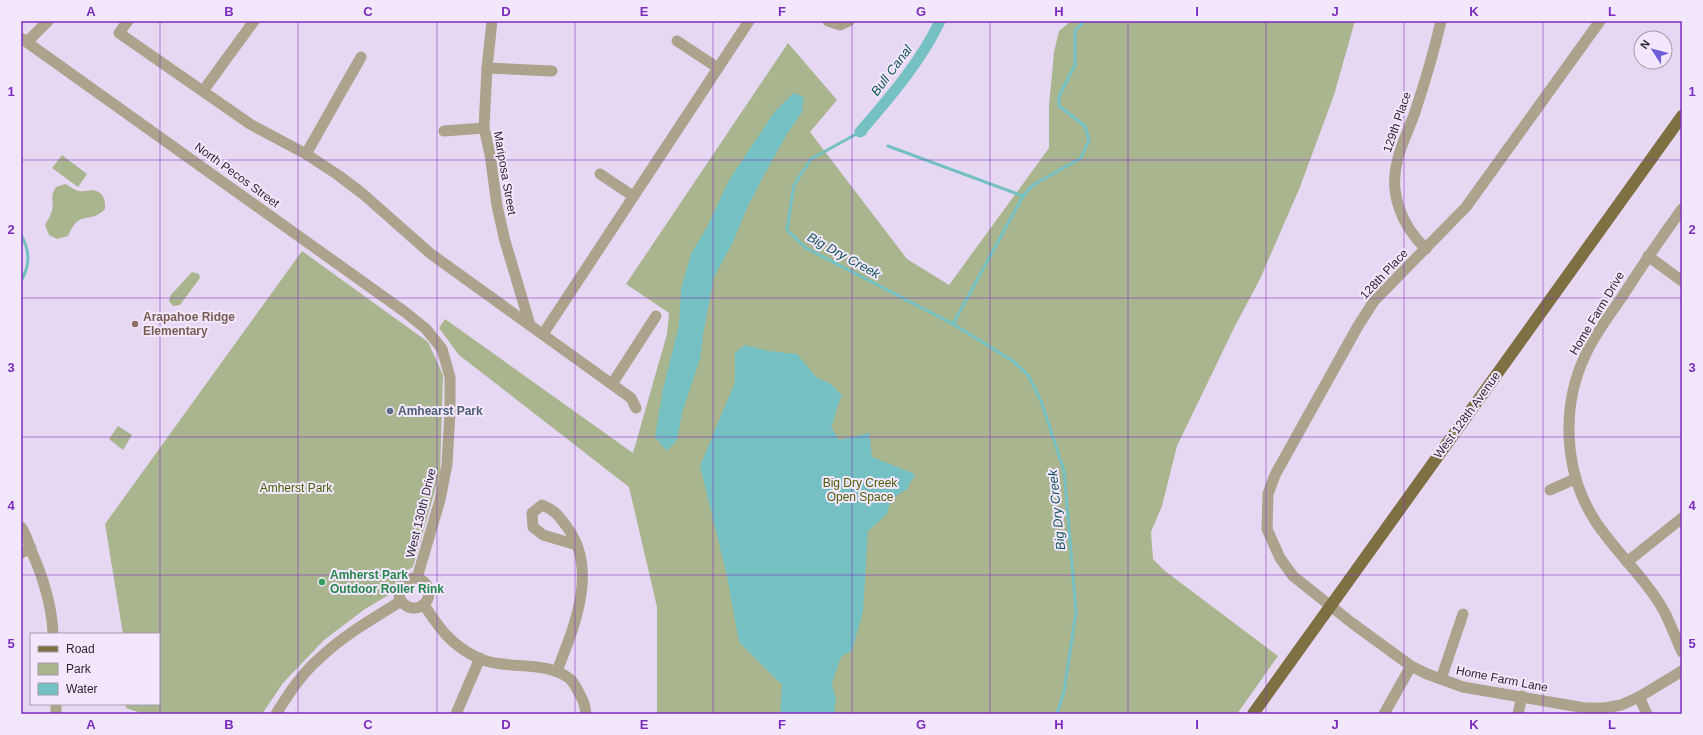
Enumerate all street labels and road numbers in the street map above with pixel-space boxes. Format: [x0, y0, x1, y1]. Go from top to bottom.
street label: 129th Place [1380, 89, 1414, 154]
street label: Mariposa Street [491, 130, 519, 217]
street label: North Pecos Street [192, 140, 283, 211]
street label: 128th Place [1357, 246, 1411, 302]
street label: Home Farm Drive [1567, 269, 1628, 357]
street label: West 128th Avenue [1431, 369, 1503, 461]
street label: West 130th Drive [403, 466, 439, 559]
street label: Home Farm Lane [1455, 663, 1549, 695]

